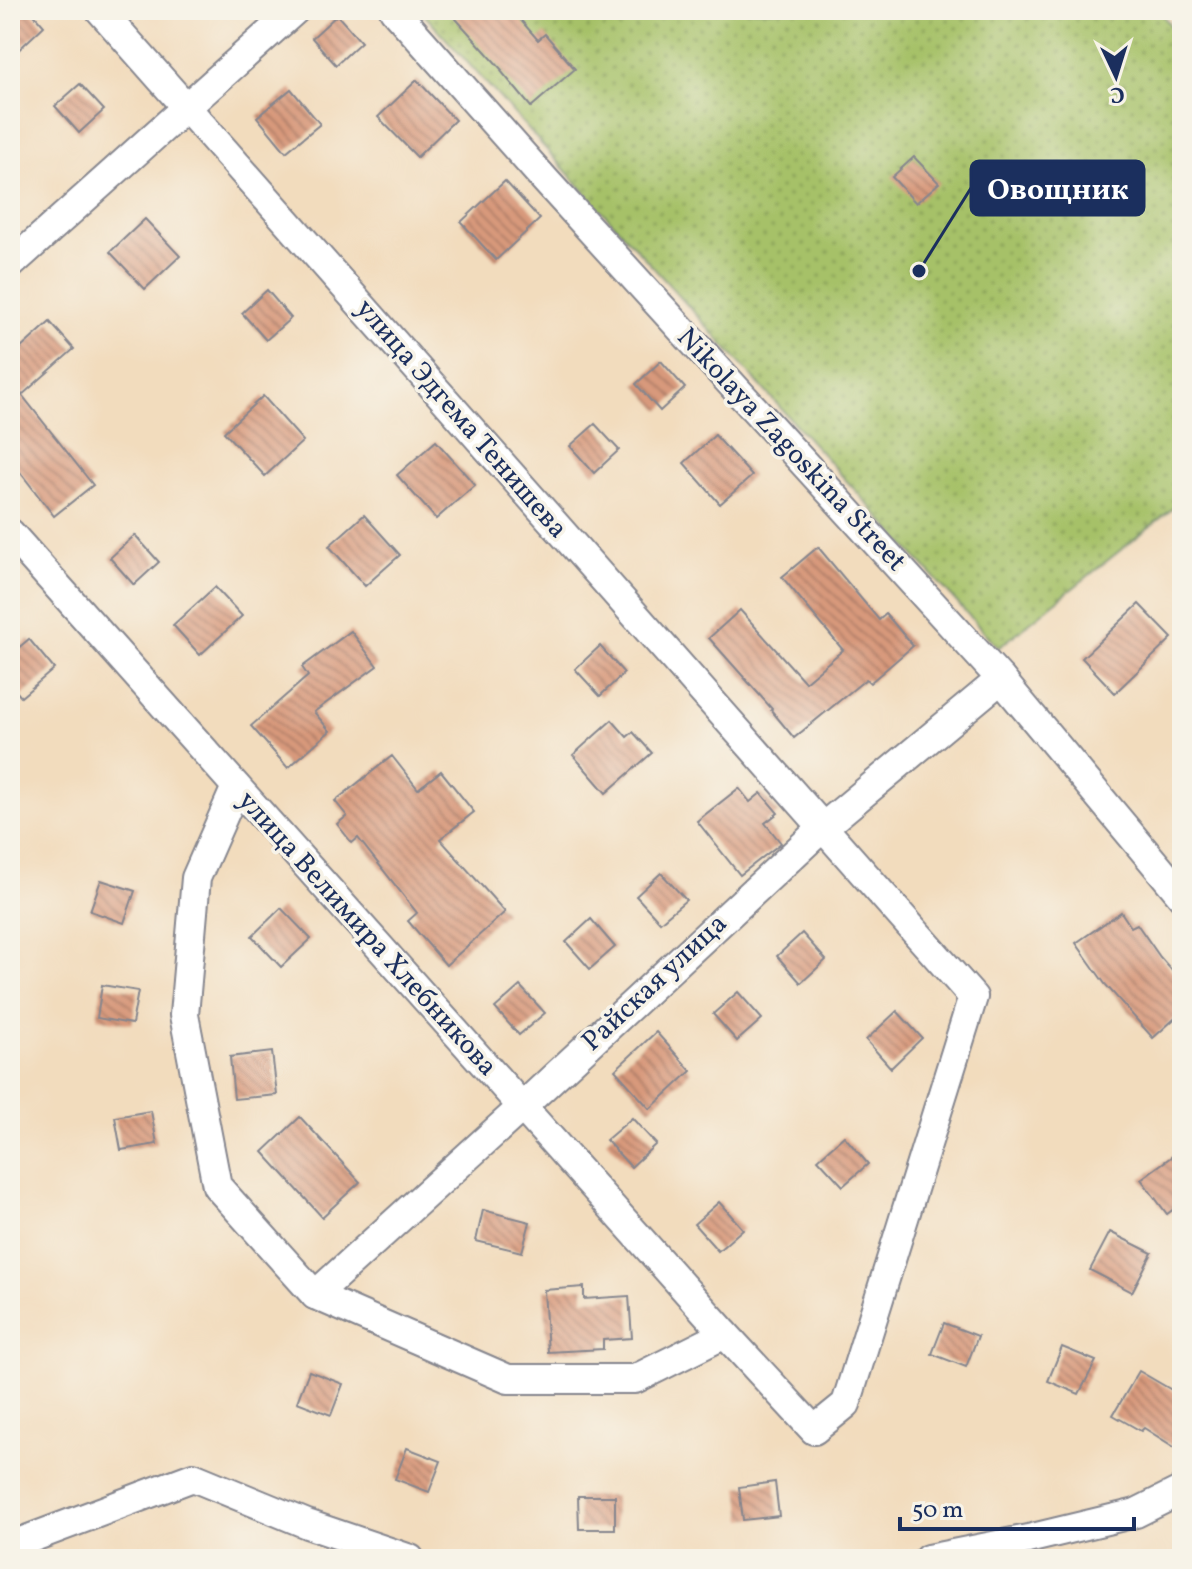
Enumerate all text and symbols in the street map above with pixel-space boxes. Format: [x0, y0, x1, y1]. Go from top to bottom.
north arrow [1076, 36, 1156, 116]
text: С [1109, 78, 1125, 109]
callout: Овощник [971, 161, 1144, 215]
text: Овощник [987, 170, 1129, 212]
street label: улица Эдгема Тенишева [346, 291, 576, 547]
street label: Nikolaya Zagoskina Street [667, 319, 915, 581]
street label: улица Велимира Хлебникова [228, 783, 506, 1085]
street label: Райская улица [574, 905, 736, 1061]
scale bar [900, 1481, 1134, 1531]
text: 50 m [912, 1494, 964, 1528]

